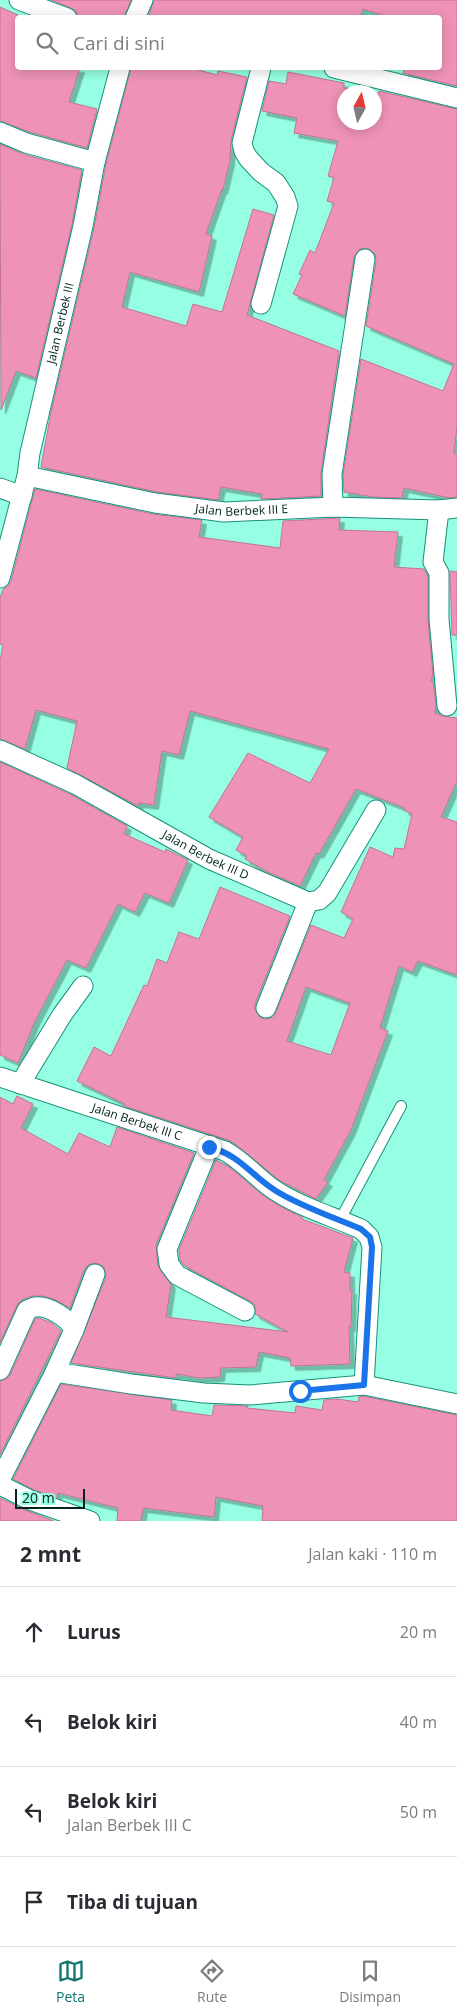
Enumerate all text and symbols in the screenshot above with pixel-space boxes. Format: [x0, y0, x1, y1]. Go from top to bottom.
search box [15, 15, 442, 70]
icon: search [33, 29, 61, 57]
text: Cari di sini [73, 30, 165, 56]
north arrow [337, 85, 382, 130]
street label: Jalan Berbek III [42, 281, 78, 366]
street label: Jalan Berbek III E [193, 499, 288, 520]
street label: Jalan Berbek III D [159, 825, 252, 883]
street label: Jalan Berbek III C [89, 1098, 185, 1144]
route end [198, 1136, 221, 1159]
route start [289, 1380, 312, 1403]
scale bar [15, 1486, 85, 1509]
text: 20 m [22, 1488, 55, 1507]
text: 2 mnt [20, 1540, 81, 1568]
text: Jalan kaki · 110 m [308, 1543, 437, 1565]
icon: ahead [20, 1618, 48, 1646]
text: Lurus [67, 1619, 121, 1645]
text: 20 m [400, 1621, 437, 1643]
icon: left [20, 1708, 48, 1736]
text: Belok kiri [67, 1709, 157, 1735]
text: 40 m [400, 1711, 437, 1733]
text: Belok kiri [67, 1788, 157, 1814]
icon: left [20, 1798, 48, 1826]
text: 50 m [400, 1801, 437, 1823]
text: Jalan Berbek III C [67, 1814, 192, 1836]
icon: arrive [20, 1888, 48, 1916]
text: Tiba di tujuan [67, 1889, 198, 1915]
tab: Peta [56, 1957, 85, 2006]
tab: Rute [197, 1957, 227, 2006]
tab: Disimpan [339, 1957, 401, 2006]

